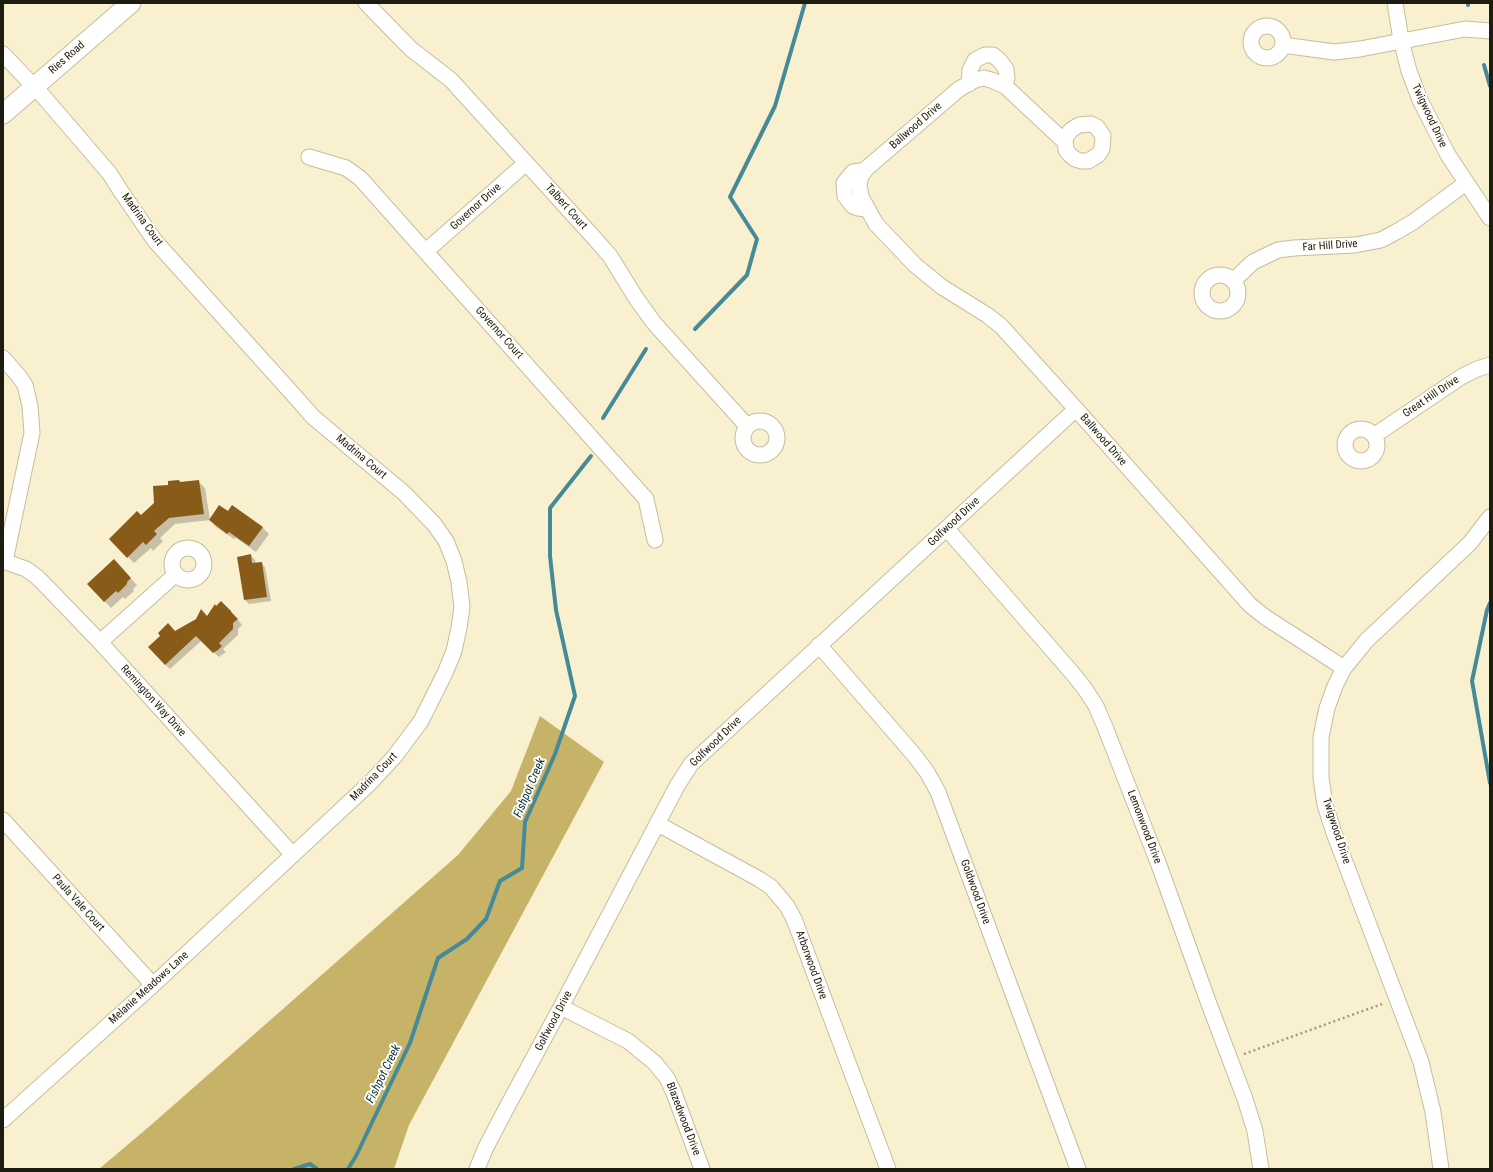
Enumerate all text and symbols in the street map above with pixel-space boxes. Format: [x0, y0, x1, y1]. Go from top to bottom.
street label: Ries Road [46, 39, 88, 77]
street label: Twigwood Drive [1409, 82, 1449, 150]
street label: Ballwood Drive [887, 100, 945, 152]
street label: Governor Drive [448, 181, 504, 233]
street label: Talbert Court [542, 181, 590, 233]
street label: Madrina Court [118, 191, 166, 249]
street label: Far Hill Drive [1302, 237, 1358, 255]
street label: Governor Court [472, 304, 526, 362]
street label: Great Hill Drive [1400, 373, 1462, 421]
street label: Ballwood Drive [1077, 411, 1129, 469]
street label: Madrina Court [333, 432, 389, 482]
street label: Golfwood Drive [925, 495, 983, 549]
street label: Remington Way Drive [117, 663, 189, 739]
street label: Golfwood Drive [688, 714, 744, 770]
street label: Madrina Court [348, 750, 400, 804]
water label: Fishpot Creek [511, 756, 549, 820]
street label: Lemonwood Drive [1124, 788, 1164, 866]
street label: Twigwood Drive [1319, 796, 1353, 866]
street label: Goldwood Drive [957, 858, 993, 926]
street label: Paula Vale Court [49, 872, 107, 934]
street label: Arborwood Drive [792, 929, 830, 1001]
street label: Melanie Meadows Lane [107, 949, 191, 1027]
street label: Golfwood Drive [533, 989, 575, 1053]
water label: Fishpot Creek [364, 1042, 404, 1106]
street label: Blazedwood Drive [663, 1081, 703, 1157]

